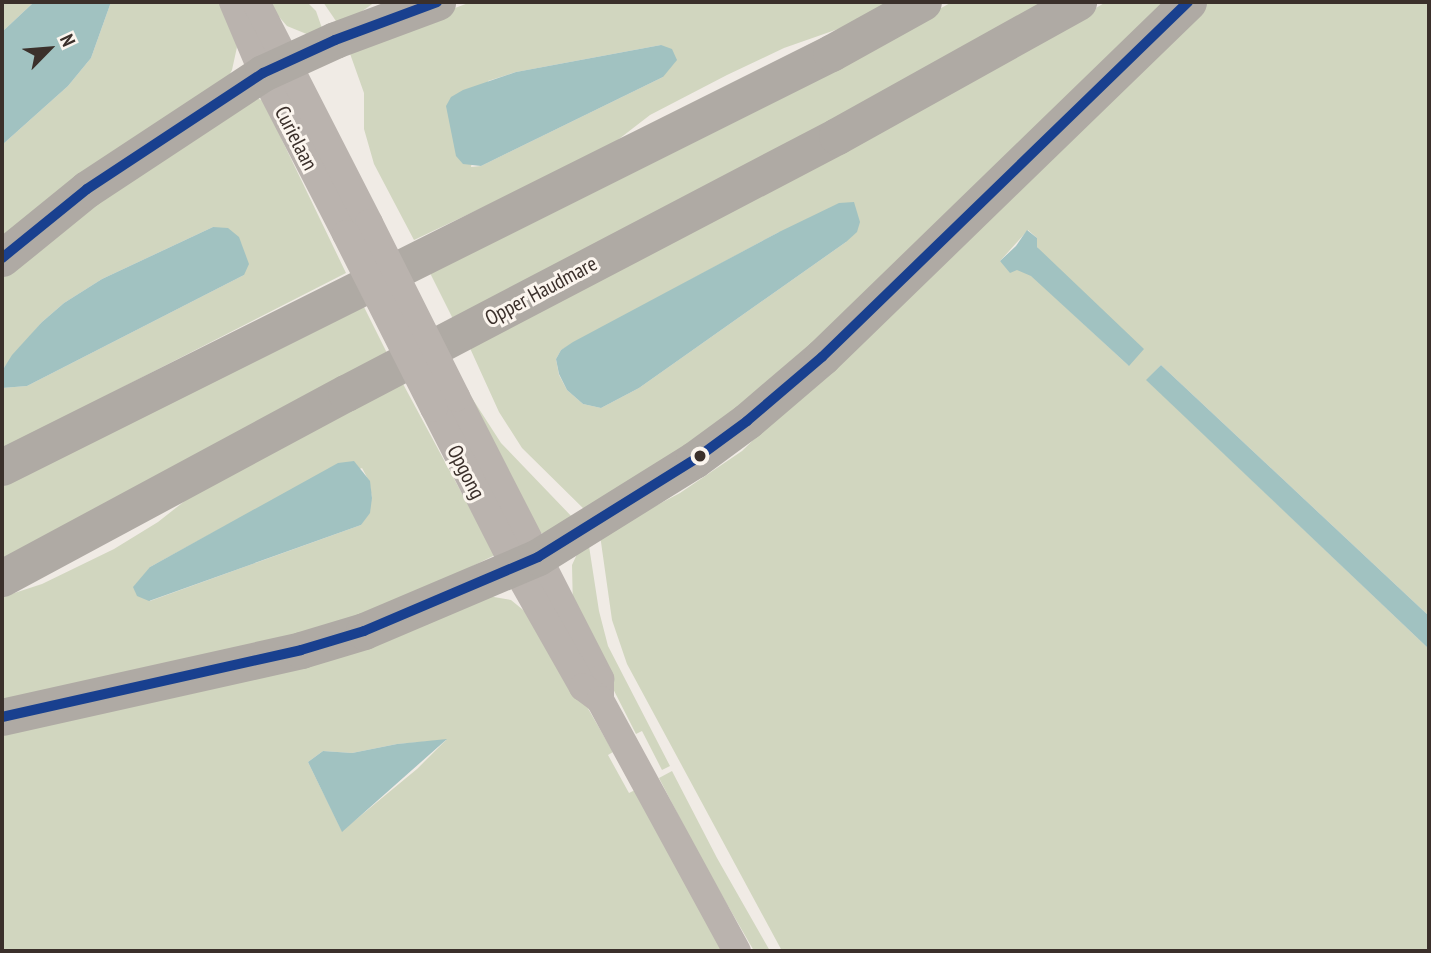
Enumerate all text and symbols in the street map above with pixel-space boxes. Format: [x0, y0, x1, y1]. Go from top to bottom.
north arrow [14, 14, 84, 84]
text: N [55, 30, 81, 50]
street label: Curielaan [269, 102, 323, 174]
street label: Opper Haudmare [481, 251, 601, 331]
street label: Opgong [442, 441, 490, 503]
unlabelled marker [693, 449, 707, 463]

